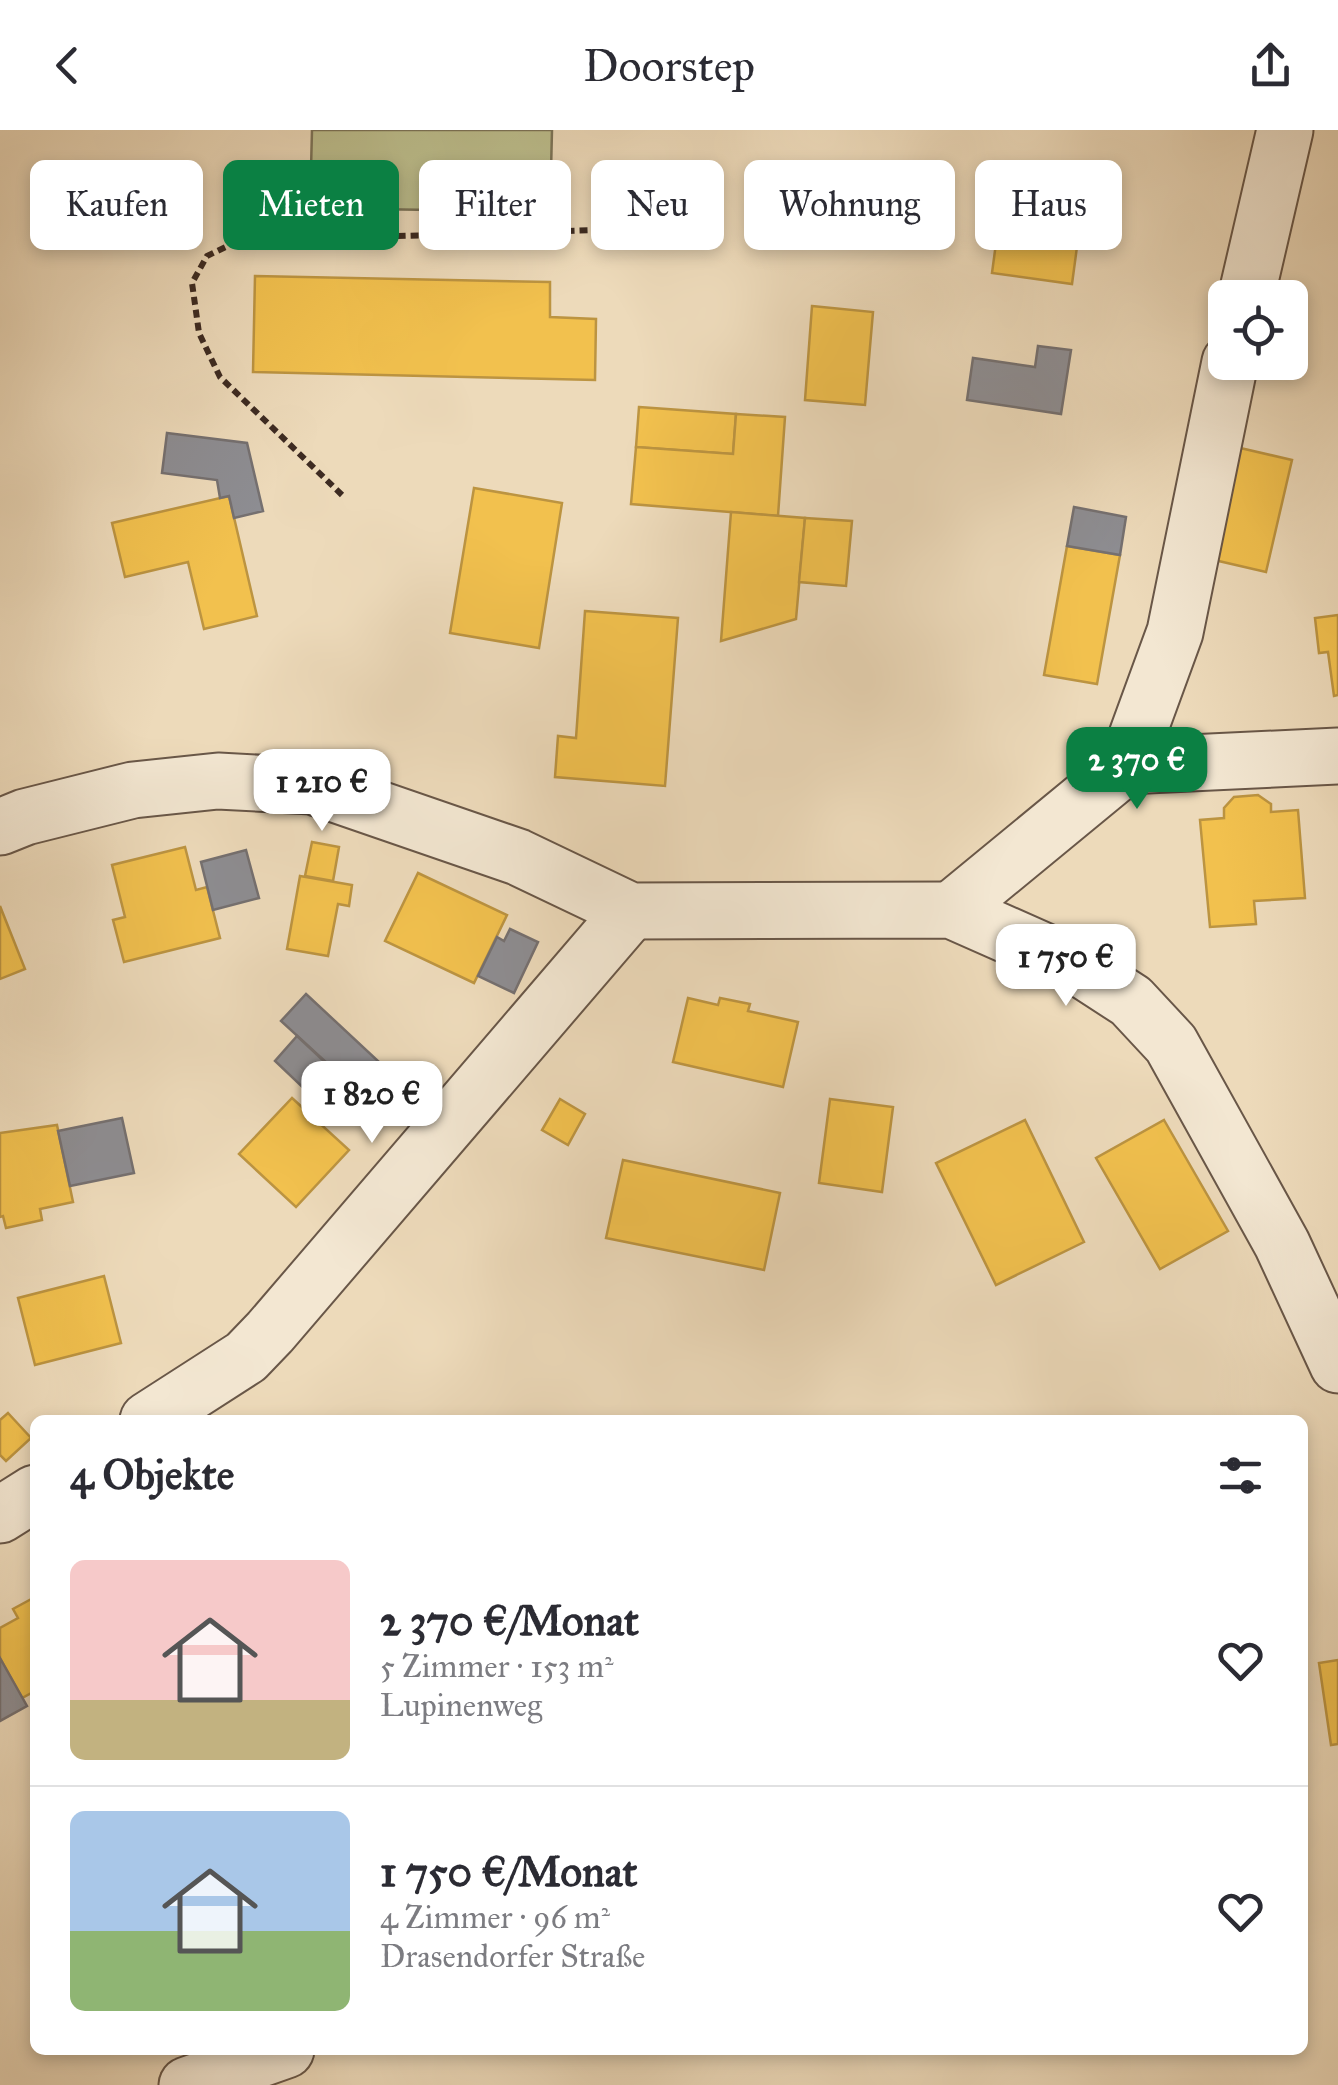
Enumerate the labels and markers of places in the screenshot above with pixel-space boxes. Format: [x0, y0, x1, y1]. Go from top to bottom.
pin: 2 370 € [1045, 727, 1229, 812]
pin: 1 210 € [230, 749, 414, 834]
pin: 1 750 € [974, 924, 1158, 1009]
pin: 1 820 € [280, 1061, 464, 1146]

